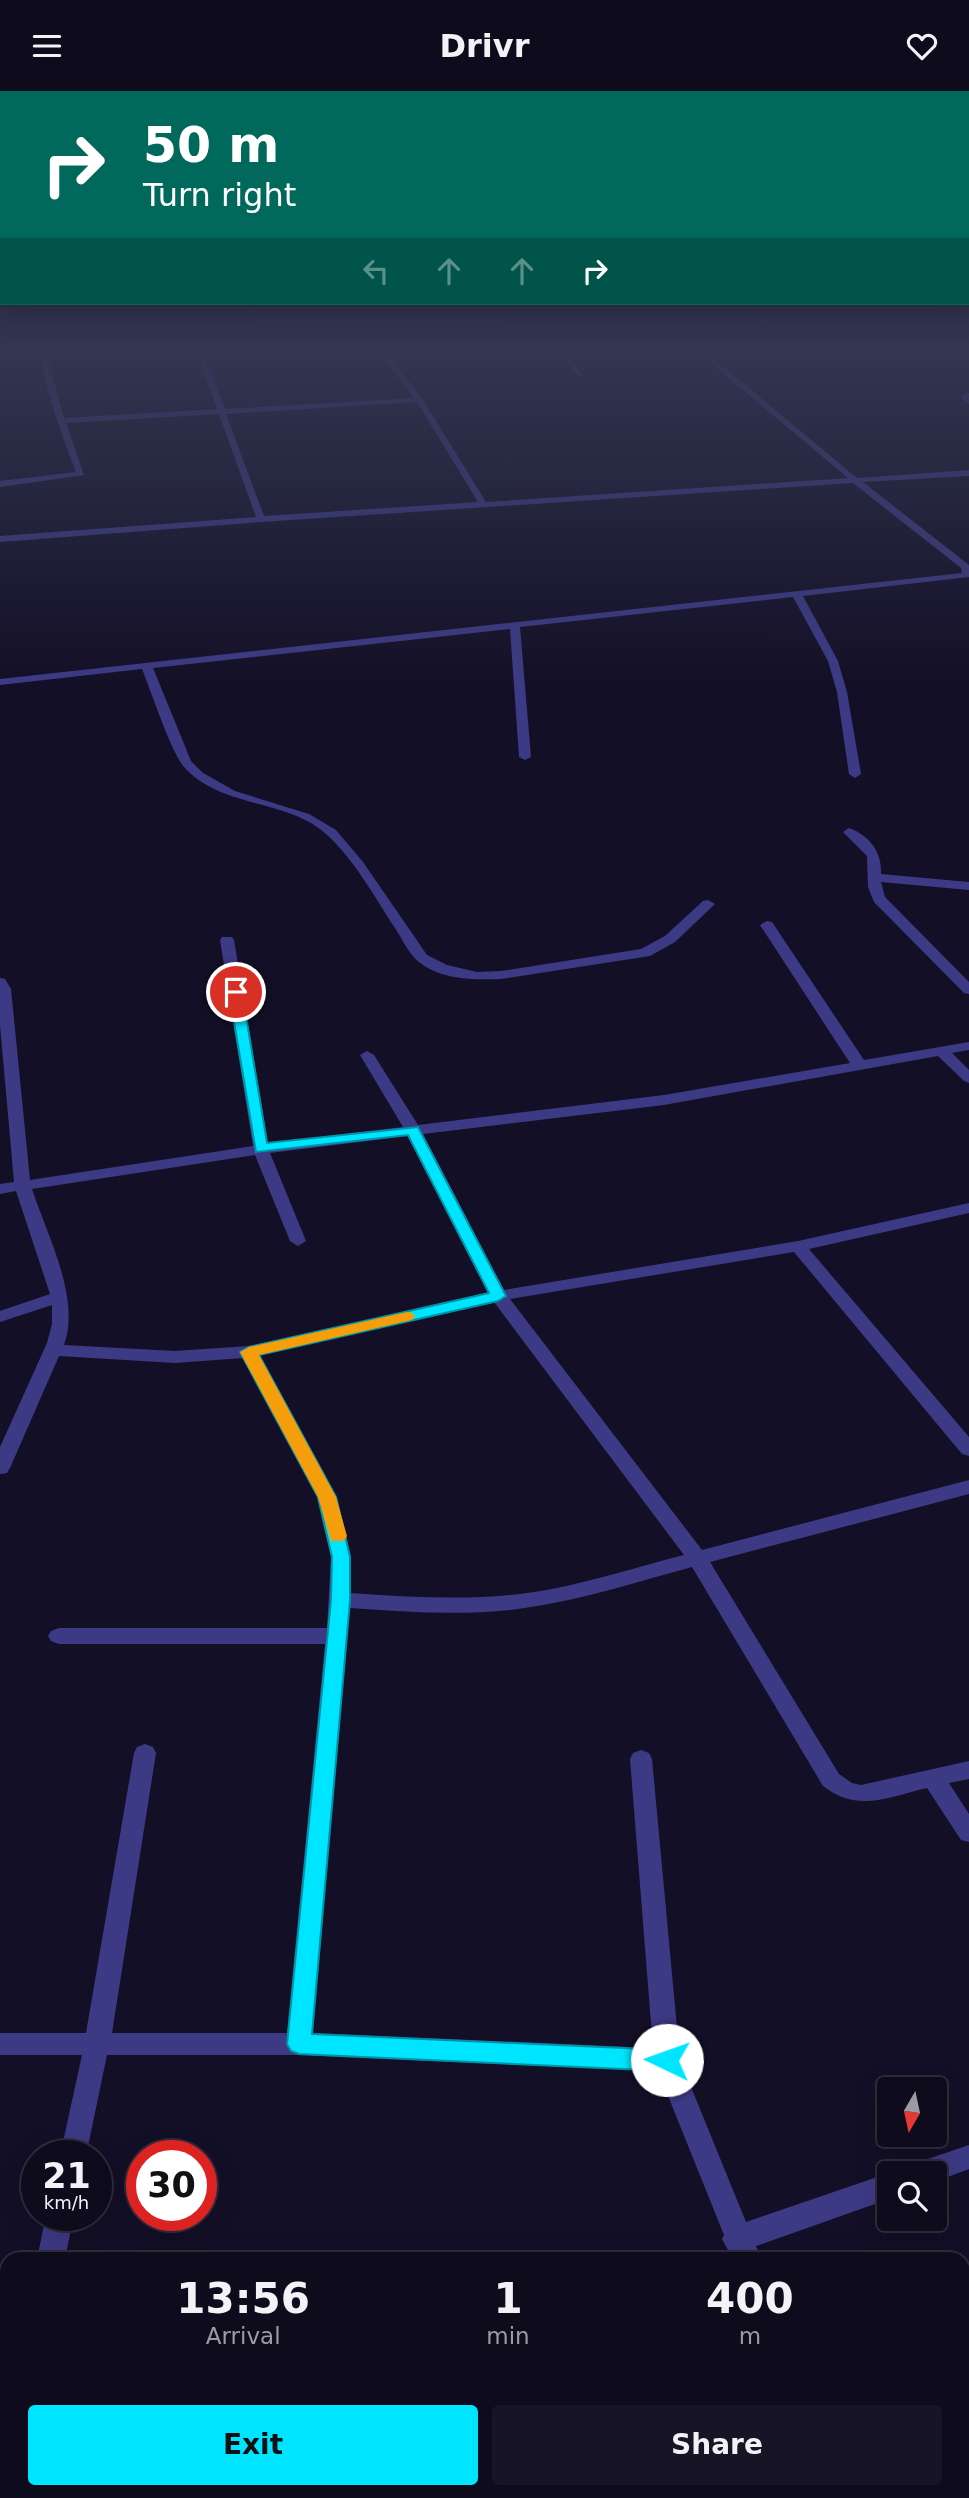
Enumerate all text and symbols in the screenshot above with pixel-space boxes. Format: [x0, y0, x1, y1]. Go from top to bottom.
icon: menu [28, 27, 66, 65]
text: Drivr [440, 27, 529, 65]
icon: heart [903, 27, 941, 65]
text: 50 m [143, 117, 279, 174]
icon: right [28, 119, 119, 210]
text: Turn right [143, 176, 296, 214]
icon: left [357, 252, 395, 290]
icon: ahead [430, 252, 468, 290]
icon: ahead [503, 252, 541, 290]
icon: right [576, 252, 614, 290]
pin [206, 962, 266, 1022]
icon: arrive [217, 973, 255, 1011]
position arrow [630, 2023, 704, 2097]
north arrow [877, 2077, 947, 2147]
map controls [877, 2077, 947, 2231]
speed limit sign: 30 [126, 2140, 217, 2231]
text: 21 [42, 2156, 91, 2196]
button: search [877, 2161, 947, 2231]
text: km/h [44, 2192, 89, 2213]
text: 13:56 [176, 2274, 310, 2323]
text: 1 [493, 2274, 523, 2323]
text: 400 [706, 2274, 794, 2323]
text: Arrival [206, 2323, 281, 2349]
text: min [486, 2323, 530, 2349]
text: m [739, 2323, 761, 2349]
button: Exit [28, 2405, 478, 2485]
button: Share [492, 2405, 942, 2485]

